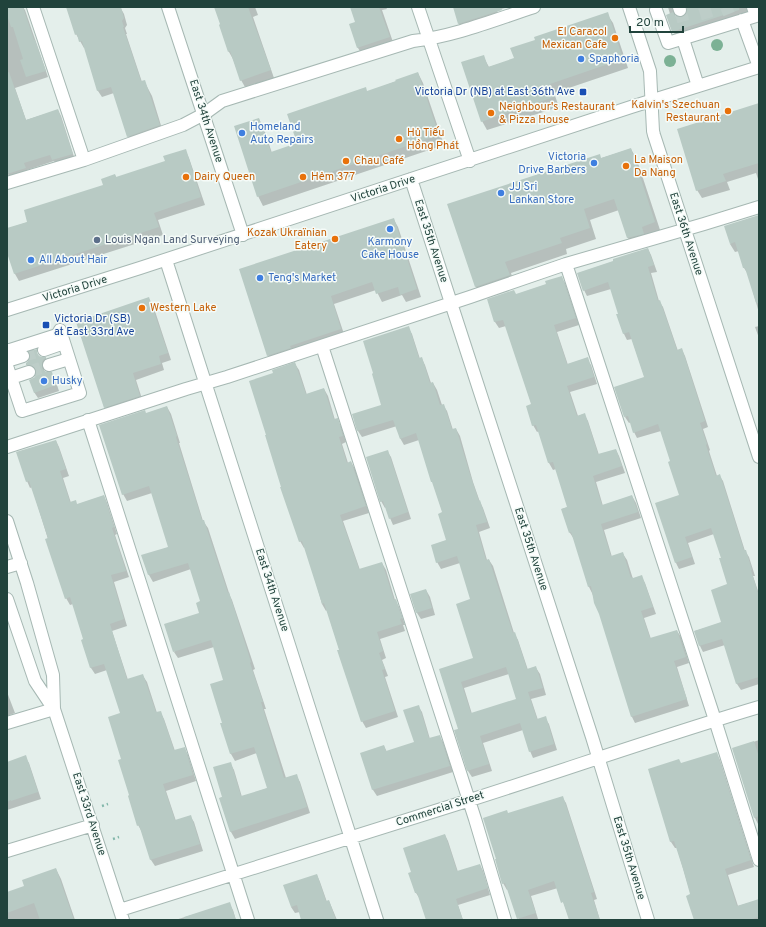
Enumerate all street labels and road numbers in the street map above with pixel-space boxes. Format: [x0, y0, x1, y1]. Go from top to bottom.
street label: East 34th Avenue [186, 78, 226, 164]
street label: Victoria Drive [349, 172, 417, 206]
street label: East 36th Avenue [666, 191, 706, 277]
street label: East 35th Avenue [411, 198, 451, 284]
street label: Victoria Drive [41, 272, 109, 305]
street label: East 35th Avenue [511, 506, 551, 592]
street label: East 34th Avenue [252, 547, 292, 633]
street label: East 33rd Avenue [69, 771, 109, 857]
street label: Commercial Street [394, 788, 486, 830]
street label: East 35th Avenue [610, 815, 648, 902]

